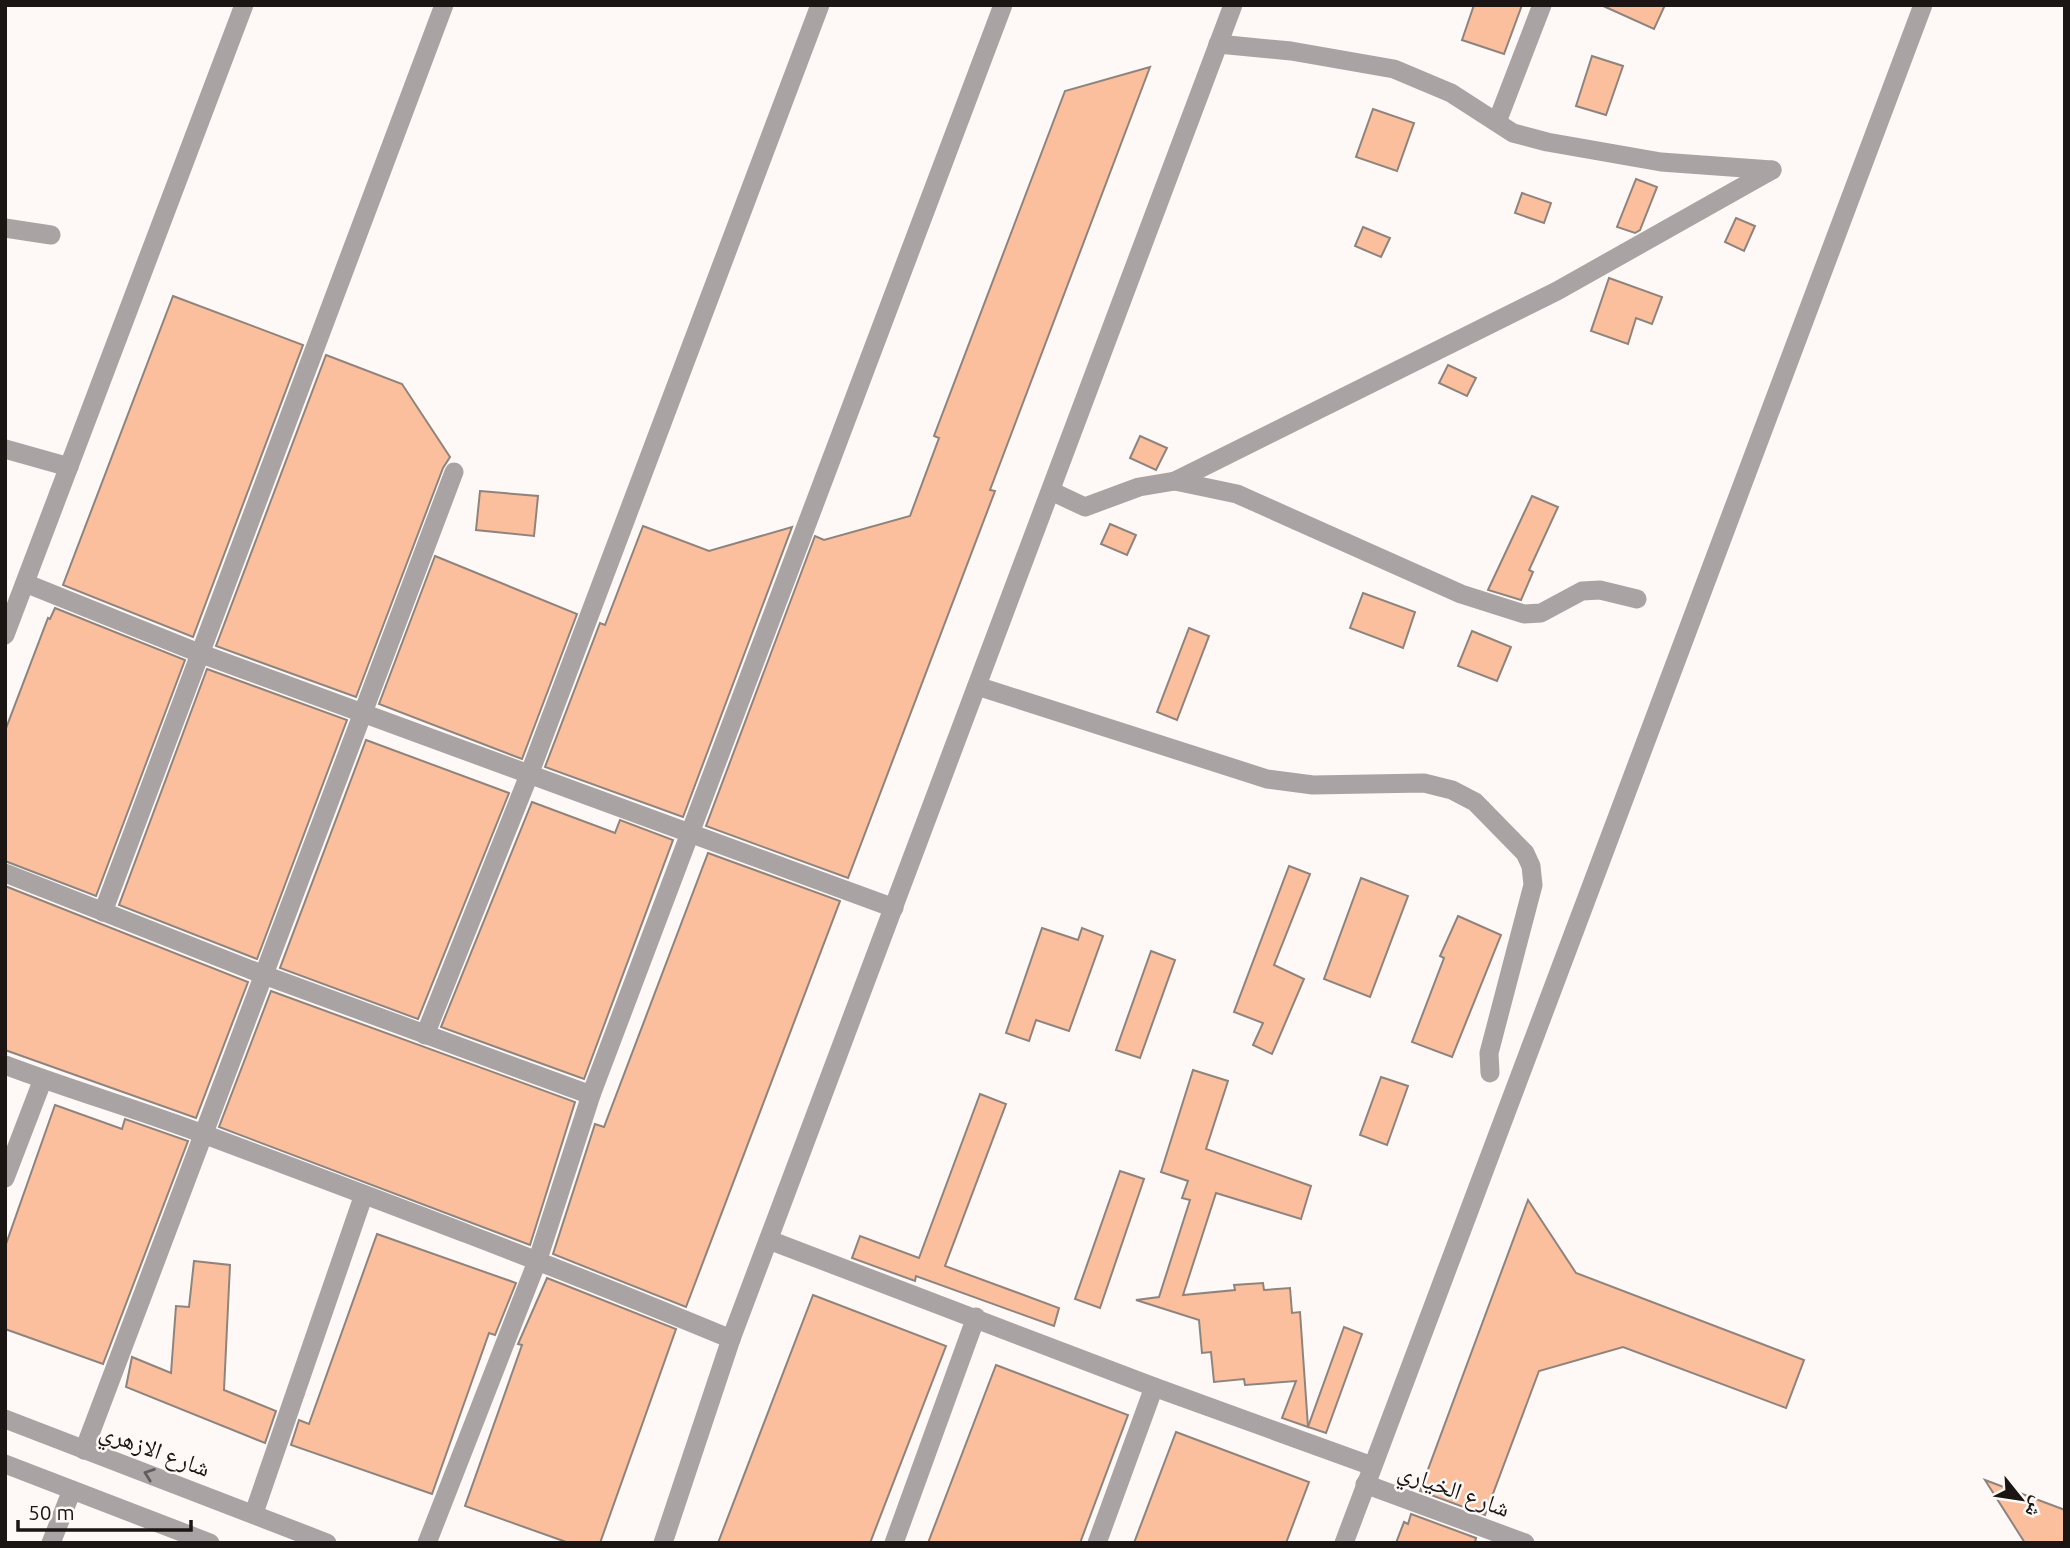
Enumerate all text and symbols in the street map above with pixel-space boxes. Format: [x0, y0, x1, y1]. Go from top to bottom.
street label: شارع الازهري [94, 1417, 214, 1488]
street label: شارع الخياري [1393, 1457, 1514, 1528]
north arrow [1986, 1464, 2056, 1534]
one-way arrow [143, 1468, 155, 1482]
scale bar [18, 1488, 191, 1532]
text: ش [2020, 1493, 2050, 1522]
text: 50 m [28, 1500, 75, 1524]

